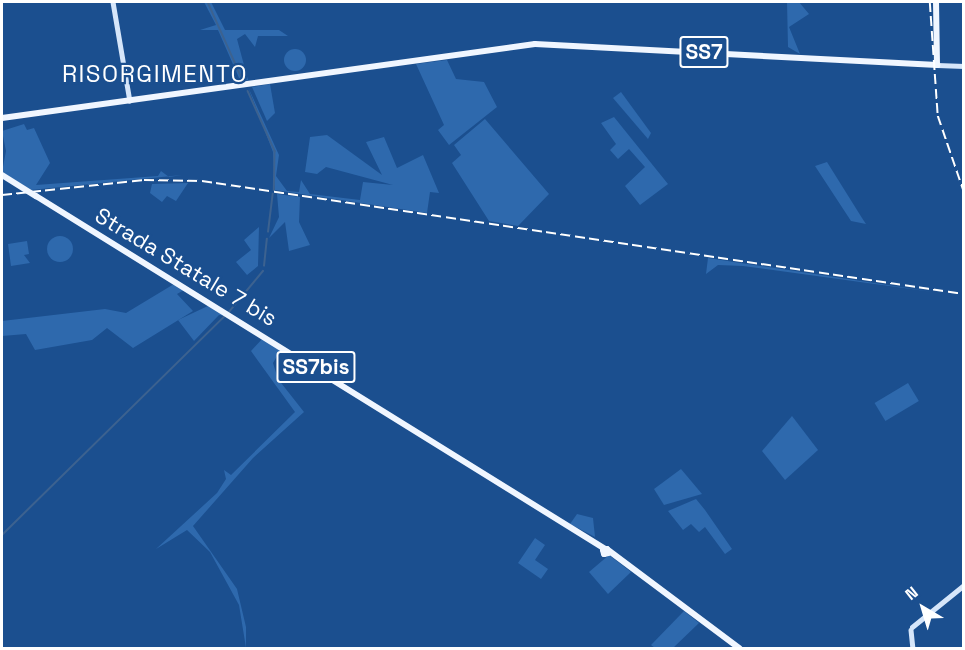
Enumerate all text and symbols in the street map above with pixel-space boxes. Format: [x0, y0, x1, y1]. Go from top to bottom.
road number: SS7 [678, 34, 730, 70]
district label: RISORGIMENTO [62, 60, 248, 88]
street label: Strada Statale 7 bis [90, 202, 282, 332]
road number: SS7bis [276, 349, 356, 385]
north arrow [893, 578, 953, 638]
text: N [901, 582, 922, 605]

